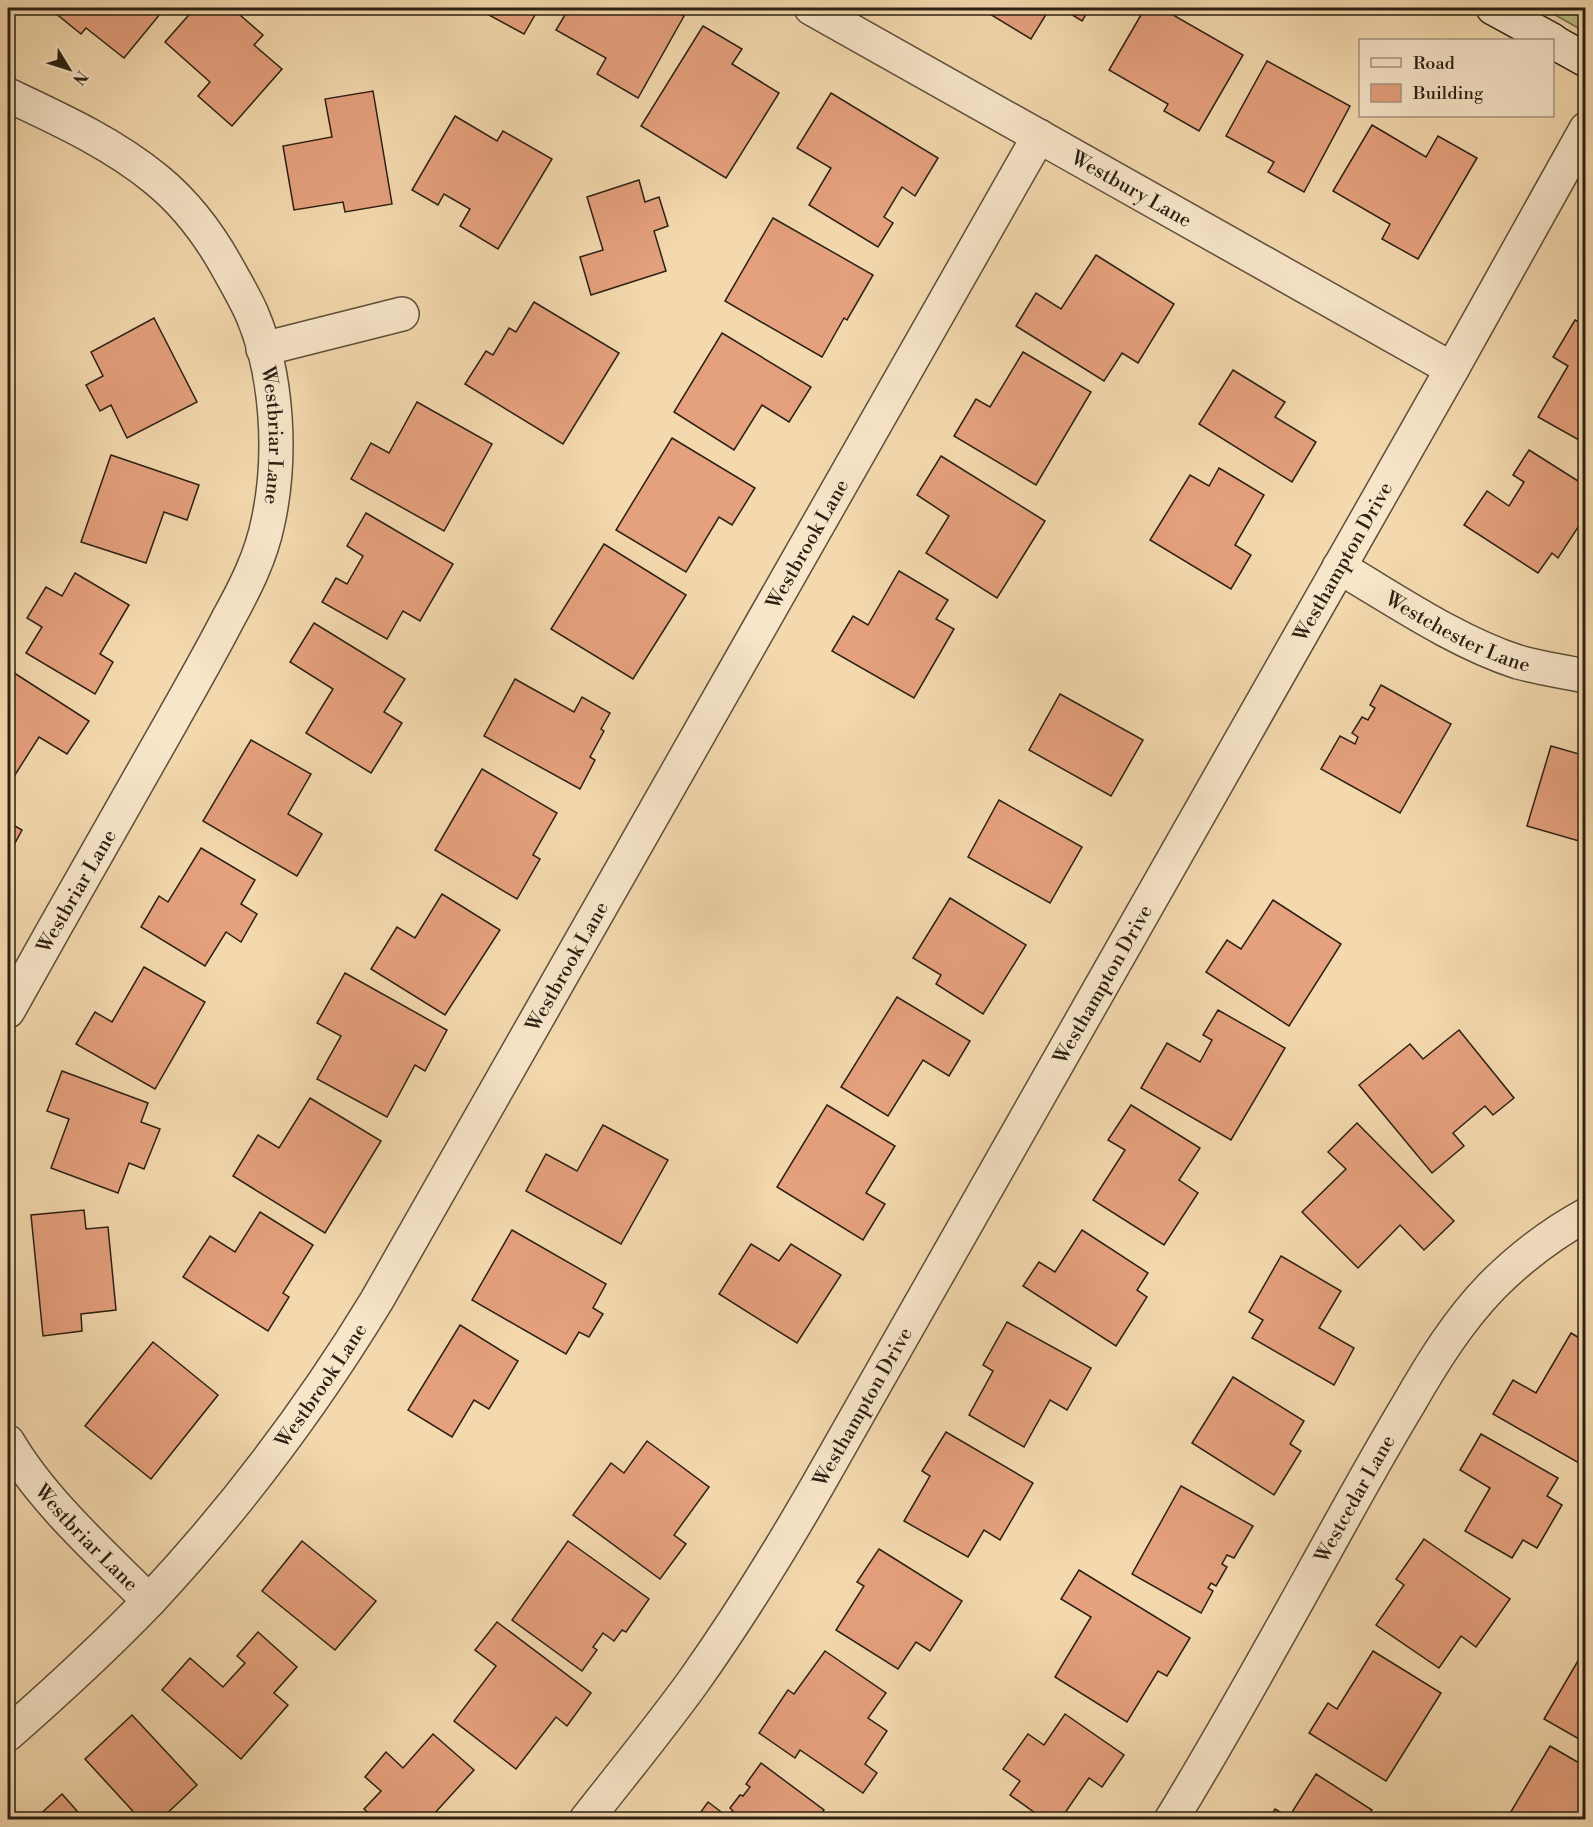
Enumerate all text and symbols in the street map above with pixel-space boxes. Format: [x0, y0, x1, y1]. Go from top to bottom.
north arrow [39, 39, 99, 99]
legend [1359, 39, 1554, 117]
text: Road [1413, 52, 1456, 75]
text: N [68, 66, 92, 89]
text: Building [1412, 82, 1484, 105]
street label: Westbury Lane [1065, 145, 1196, 234]
street label: Westbriar Lane [254, 364, 287, 506]
street label: Westbrook Lane [761, 475, 855, 615]
street label: Westhampton Drive [1288, 478, 1399, 647]
street label: Westchester Lane [1379, 586, 1533, 679]
street label: Westbriar Lane [31, 826, 123, 959]
street label: Westbrook Lane [521, 898, 615, 1037]
street label: Westhampton Drive [1048, 901, 1159, 1070]
street label: Westbrook Lane [270, 1319, 373, 1454]
street label: Westhampton Drive [808, 1323, 919, 1492]
street label: Westcedar Lane [1309, 1431, 1401, 1569]
street label: Westbriar Lane [28, 1479, 143, 1597]

